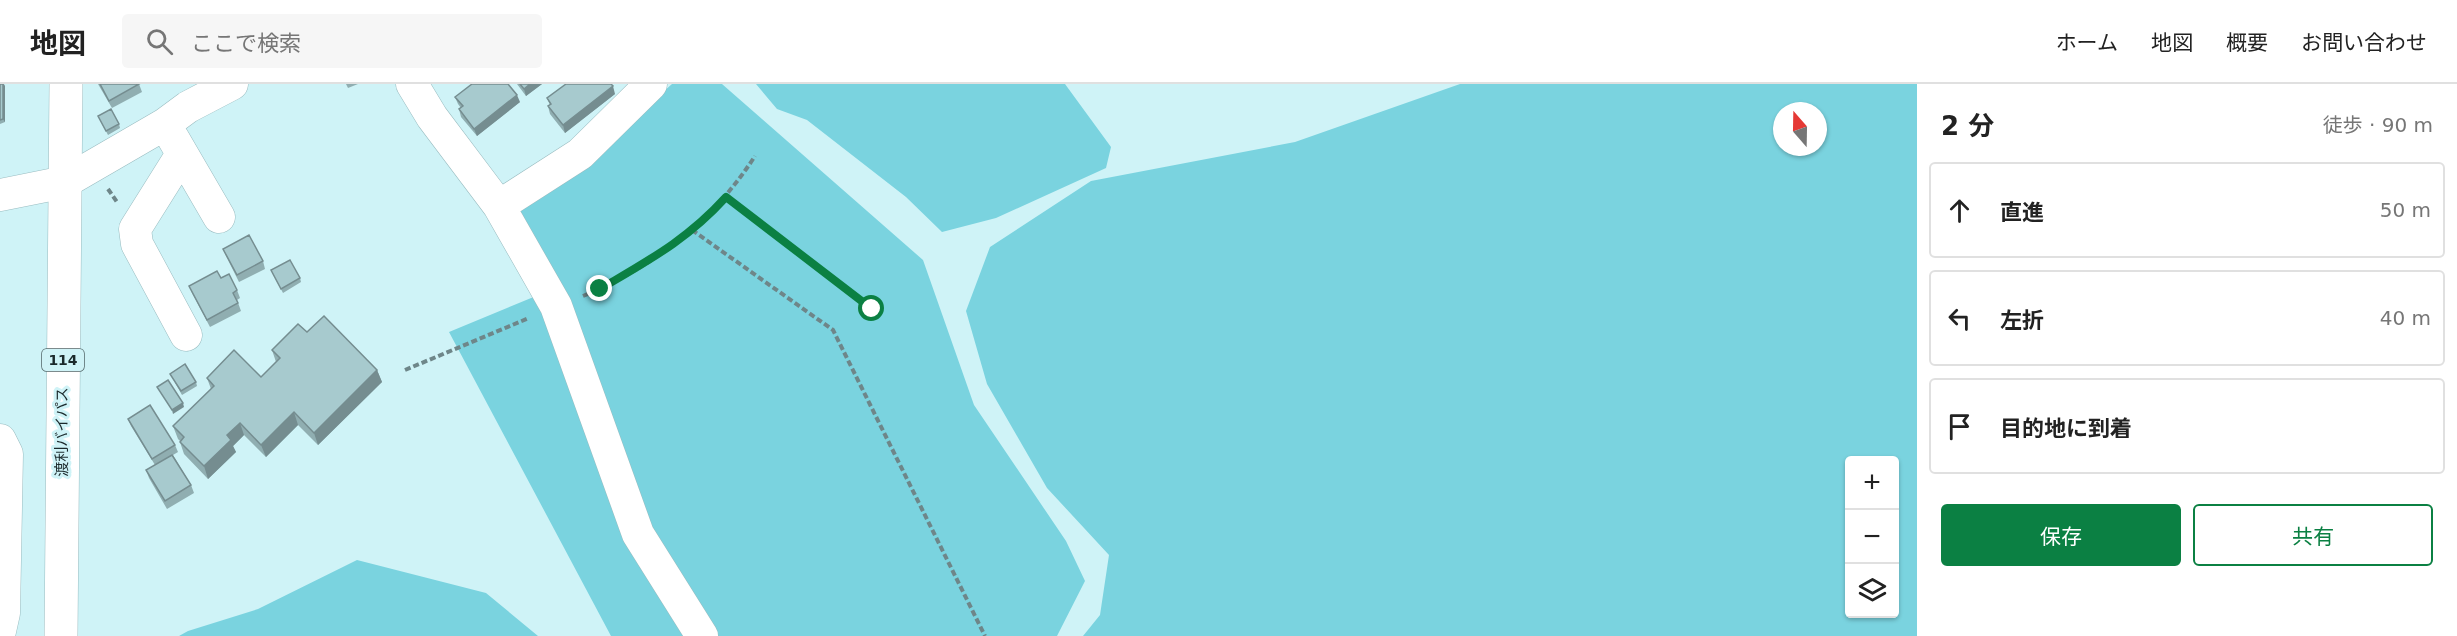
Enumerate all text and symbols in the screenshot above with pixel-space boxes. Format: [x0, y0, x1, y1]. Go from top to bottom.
search box [122, 14, 542, 68]
icon: search [143, 25, 176, 58]
text: 地図 [30, 27, 86, 60]
text: ここで検索 [191, 31, 301, 56]
text: ホーム [2056, 31, 2118, 55]
text: 地図 [2151, 31, 2193, 55]
text: 概要 [2226, 31, 2268, 55]
text: お問い合わせ [2301, 31, 2427, 55]
north arrow [1773, 102, 1827, 156]
text: 2 分 [1941, 111, 1994, 141]
text: 徒歩 · 90 m [2323, 113, 2433, 137]
icon: ahead [1943, 194, 1976, 227]
text: 50 m [2380, 198, 2431, 222]
text: 直進 [2000, 200, 2044, 225]
route end [586, 275, 612, 301]
route start [858, 295, 884, 321]
icon: left [1943, 302, 1976, 335]
text: 40 m [2380, 306, 2431, 330]
text: 左折 [2000, 308, 2044, 333]
road number: 114 [42, 349, 84, 371]
street label: 渡利バイパス [53, 387, 71, 477]
icon: arrive [1943, 410, 1976, 443]
text: 目的地に到着 [2000, 416, 2132, 441]
map controls [1845, 456, 1899, 618]
button: + [1845, 456, 1899, 510]
button: 保存 [1941, 504, 2181, 566]
button: 共有 [2193, 504, 2433, 566]
button: − [1845, 510, 1899, 564]
button: layers [1845, 564, 1899, 618]

